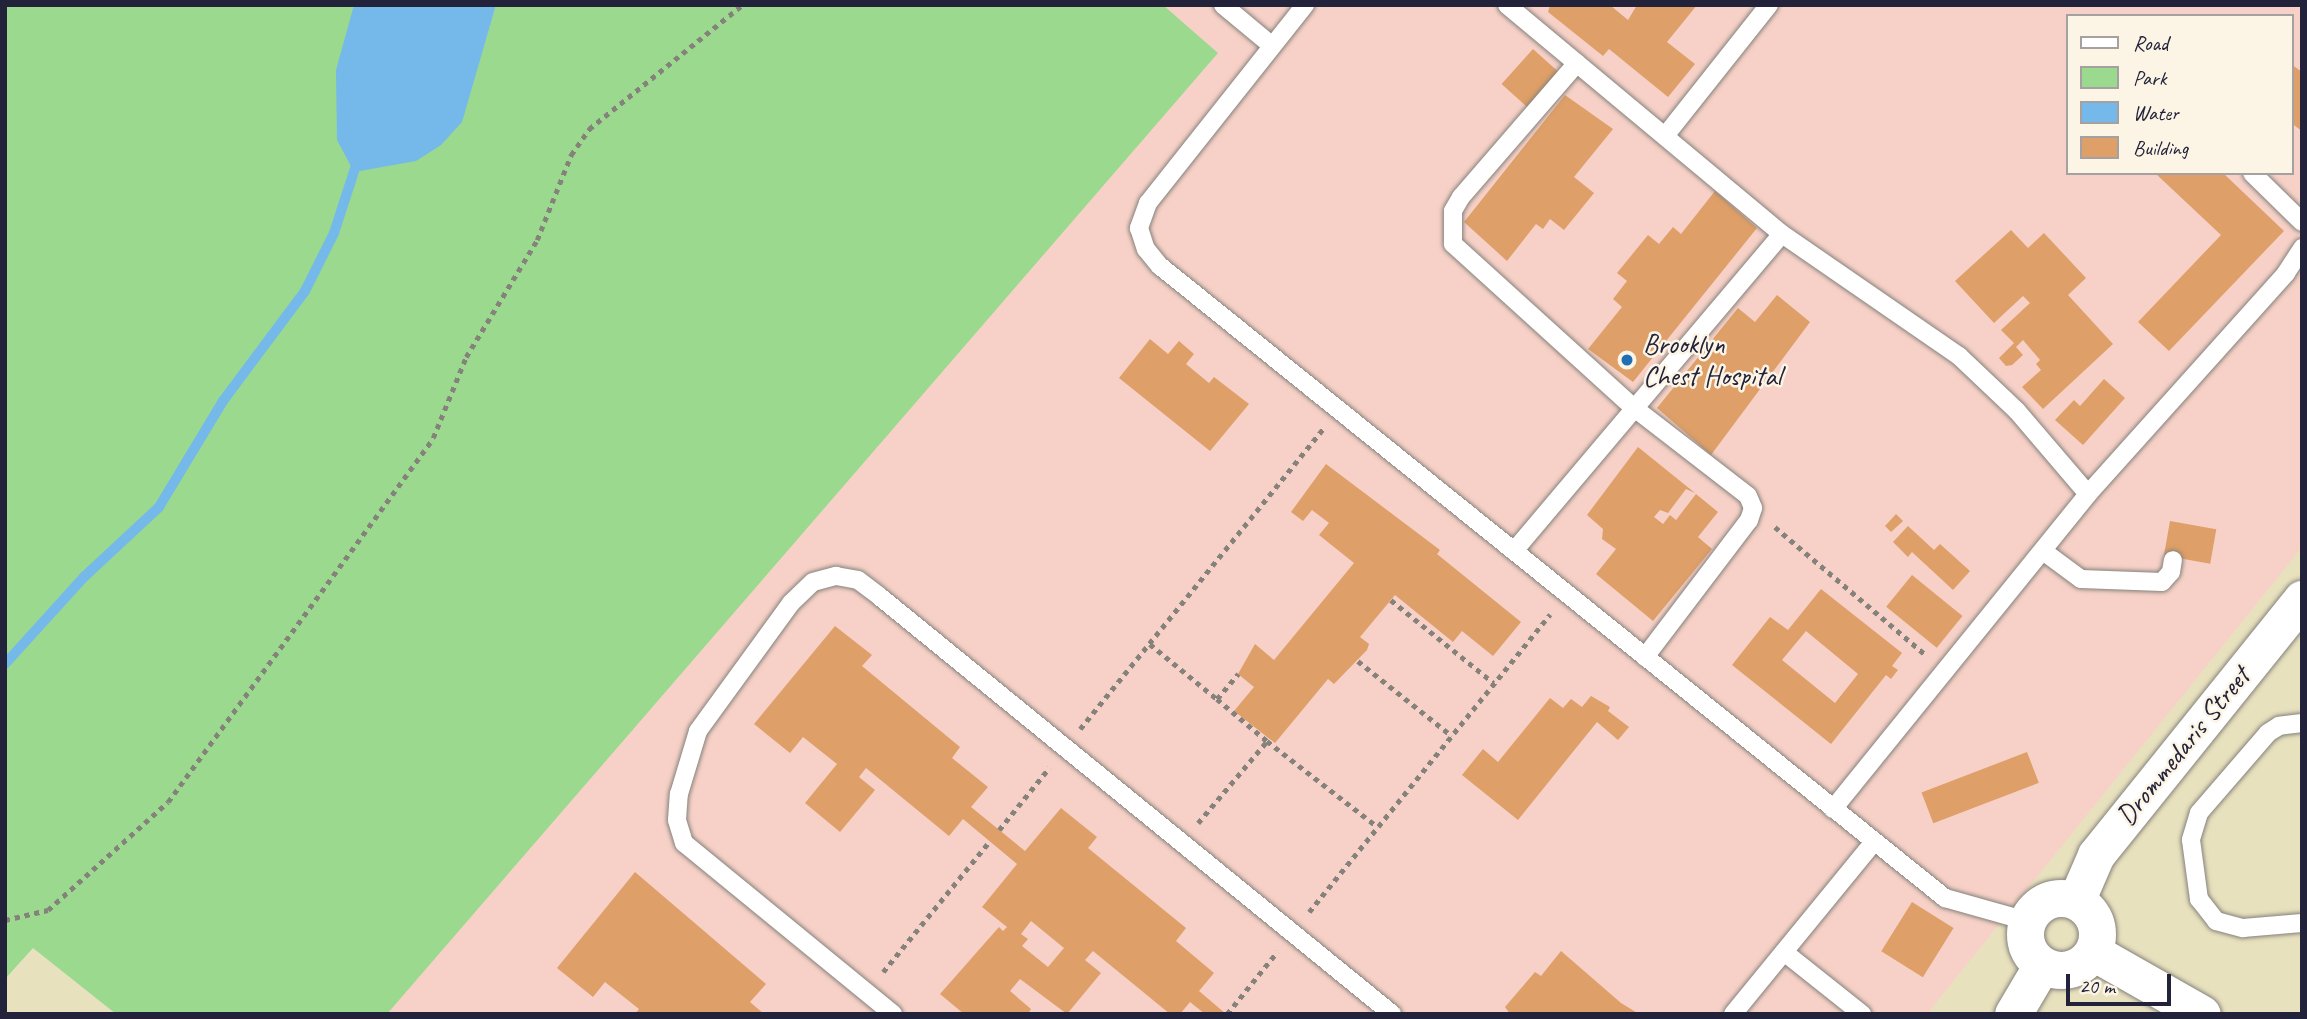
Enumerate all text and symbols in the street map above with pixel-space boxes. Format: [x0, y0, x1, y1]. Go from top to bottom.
legend [2066, 14, 2293, 175]
text: Road [2133, 30, 2168, 56]
text: Park [2133, 65, 2166, 91]
text: Water [2133, 100, 2179, 126]
text: Building [2133, 135, 2188, 161]
place label: Brooklyn Chest Hospital [1643, 327, 1780, 393]
marker: Brooklyn Chest Hospital [1617, 350, 1637, 370]
street label: Drommedaris Street [2109, 660, 2257, 832]
scale bar [2069, 960, 2174, 1004]
text: 20 m [2079, 973, 2115, 999]

